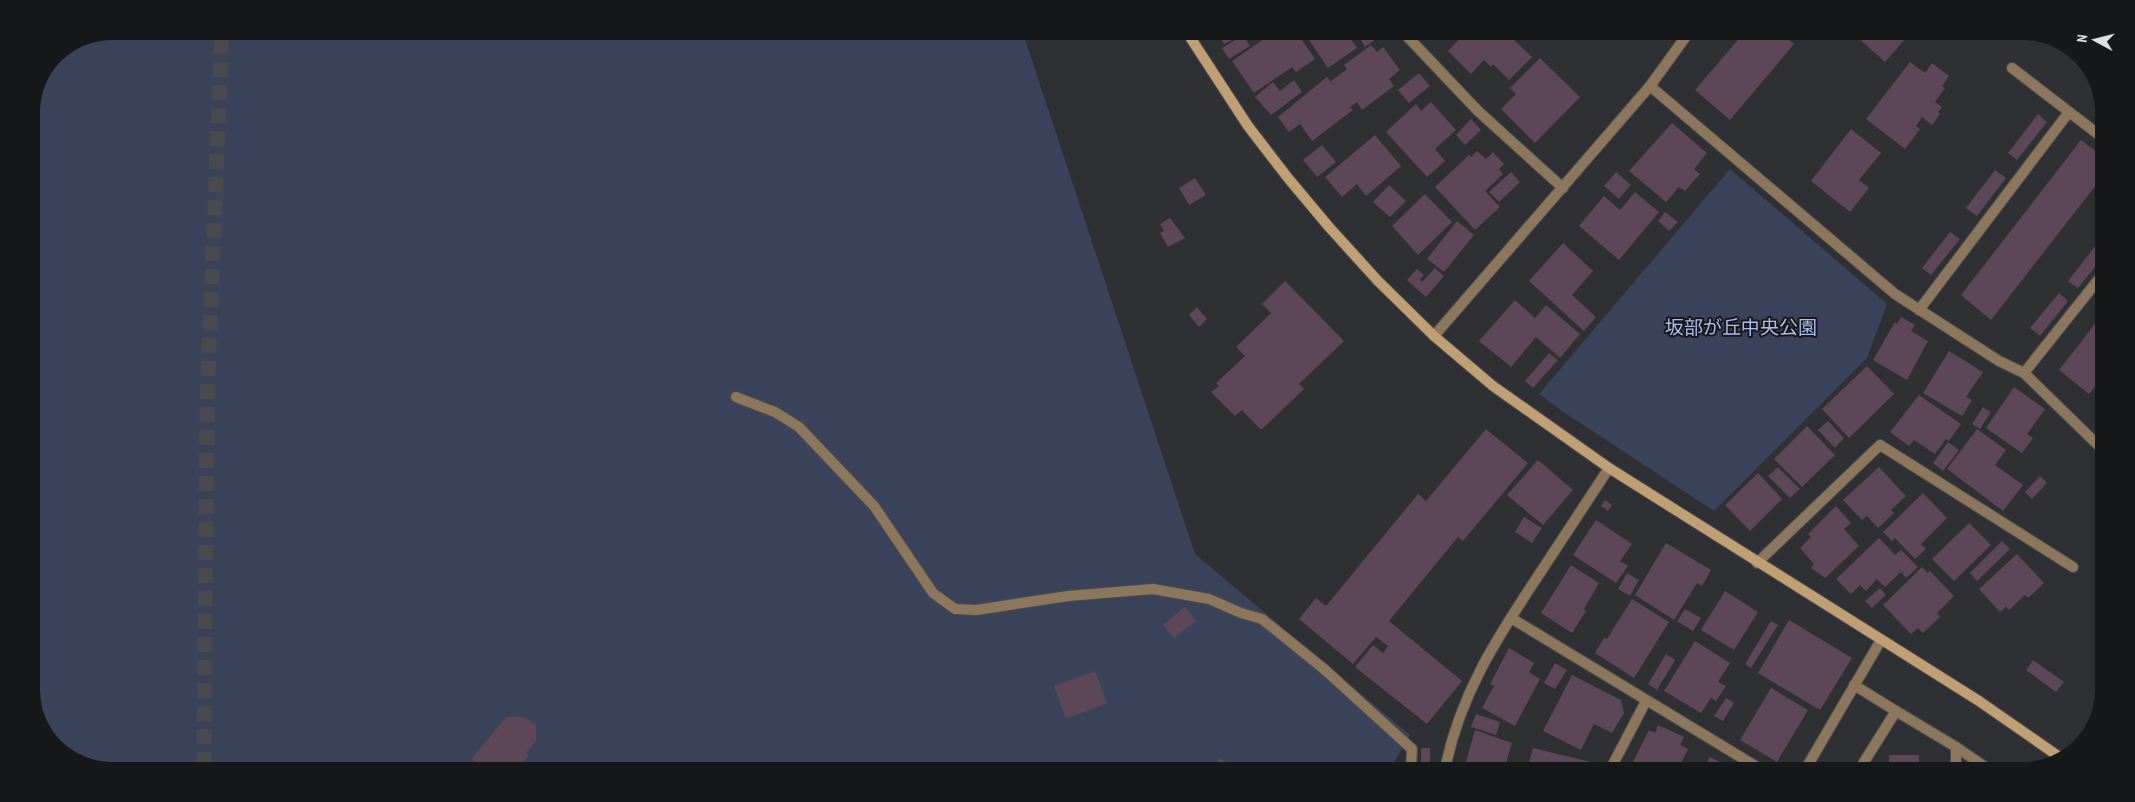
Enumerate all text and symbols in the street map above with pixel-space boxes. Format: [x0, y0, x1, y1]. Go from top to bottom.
north arrow [2070, 15, 2120, 65]
text: N [2073, 34, 2091, 43]
park label: 坂部が丘中央公園 [1665, 315, 1817, 339]

